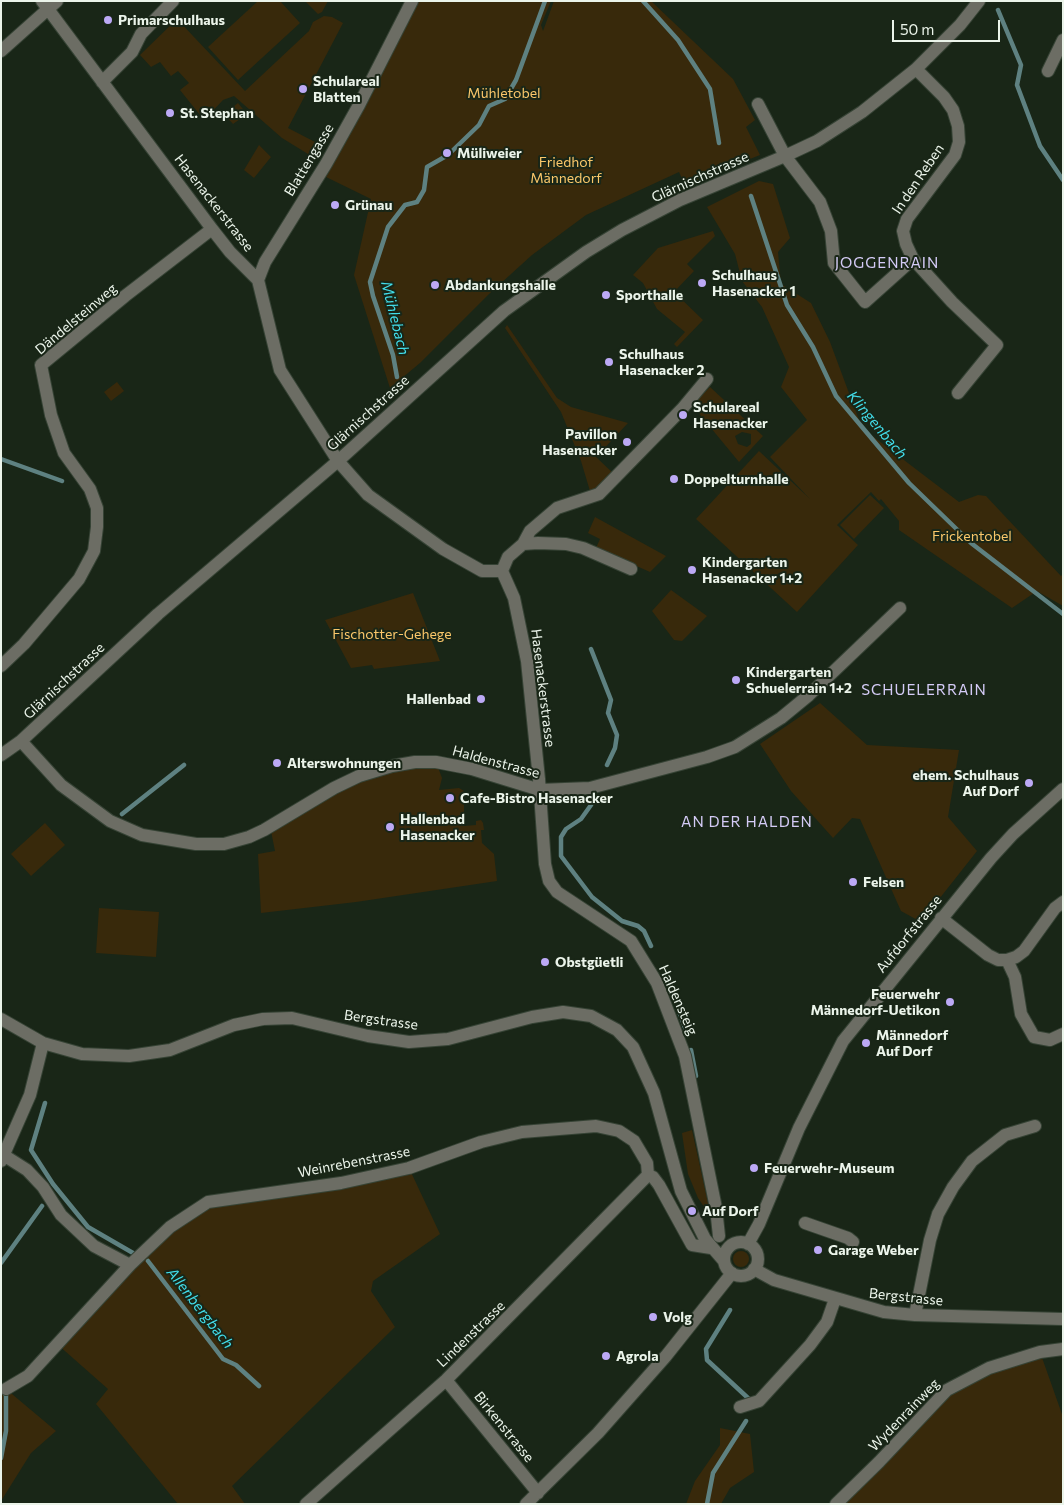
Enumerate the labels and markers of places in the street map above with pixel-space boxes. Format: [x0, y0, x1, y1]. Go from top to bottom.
place label: Primarschulhaus [118, 12, 225, 28]
marker: Primarschulhaus [102, 14, 114, 26]
place label: Schulareal Blatten [313, 73, 380, 105]
marker: Schulareal Blatten [297, 83, 309, 95]
place label: St. Stephan [180, 105, 254, 121]
marker: St. Stephan [164, 107, 176, 119]
place label: Müliweier [457, 145, 522, 161]
marker: Müliweier [441, 147, 453, 159]
place label: Grünau [345, 197, 392, 213]
marker: Grünau [329, 199, 341, 211]
place label: Schulhaus Hasenacker 1 [712, 267, 796, 300]
place label: Abdankungshalle [445, 277, 556, 293]
marker: Schulhaus Hasenacker 1 [696, 277, 708, 289]
marker: Abdankungshalle [429, 279, 441, 291]
place label: Sporthalle [616, 287, 683, 303]
marker: Sporthalle [600, 289, 612, 301]
place label: Schulhaus Hasenacker 2 [619, 346, 704, 378]
marker: Schulhaus Hasenacker 2 [603, 356, 615, 368]
place label: Schulareal Hasenacker [693, 399, 768, 432]
marker: Schulareal Hasenacker [677, 409, 689, 421]
place label: Pavillon Hasenacker [542, 426, 617, 458]
marker: Pavillon Hasenacker [621, 436, 633, 448]
place label: Doppelturnhalle [684, 471, 789, 487]
marker: Doppelturnhalle [668, 473, 680, 485]
place label: Kindergarten Hasenacker 1+2 [702, 554, 802, 586]
marker: Kindergarten Hasenacker 1+2 [686, 564, 698, 576]
place label: Kindergarten Schuelerrain 1+2 [746, 664, 852, 696]
marker: Kindergarten Schuelerrain 1+2 [730, 674, 742, 686]
place label: Hallenbad [406, 691, 471, 707]
marker: Hallenbad [475, 693, 487, 705]
place label: Alterswohnungen [287, 755, 401, 771]
marker: Alterswohnungen [271, 757, 283, 769]
place label: ehem. Schulhaus Auf Dorf [912, 767, 1019, 800]
marker: ehem. Schulhaus Auf Dorf [1023, 777, 1035, 789]
place label: Cafe-Bistro Hasenacker [460, 790, 613, 806]
marker: Cafe-Bistro Hasenacker [444, 792, 456, 804]
place label: Hallenbad Hasenacker [400, 811, 475, 844]
marker: Hallenbad Hasenacker [384, 821, 396, 833]
place label: Felsen [863, 874, 904, 890]
marker: Felsen [847, 876, 859, 888]
place label: Obstgüetli [555, 954, 624, 970]
marker: Obstgüetli [539, 956, 551, 968]
place label: Feuerwehr Männedorf-Uetikon [810, 986, 940, 1019]
marker: Feuerwehr Männedorf-Uetikon [944, 996, 956, 1008]
place label: Männedorf Auf Dorf [876, 1027, 948, 1060]
marker: Männedorf Auf Dorf [860, 1037, 872, 1049]
place label: Feuerwehr-Museum [764, 1160, 894, 1176]
marker: Feuerwehr-Museum [748, 1162, 760, 1174]
place label: Auf Dorf [702, 1203, 758, 1219]
marker: Auf Dorf [686, 1205, 698, 1217]
place label: Garage Weber [828, 1242, 919, 1258]
marker: Garage Weber [812, 1244, 824, 1256]
place label: Volg [663, 1309, 692, 1325]
marker: Volg [647, 1311, 659, 1323]
place label: Agrola [616, 1348, 659, 1364]
marker: Agrola [600, 1350, 612, 1362]

